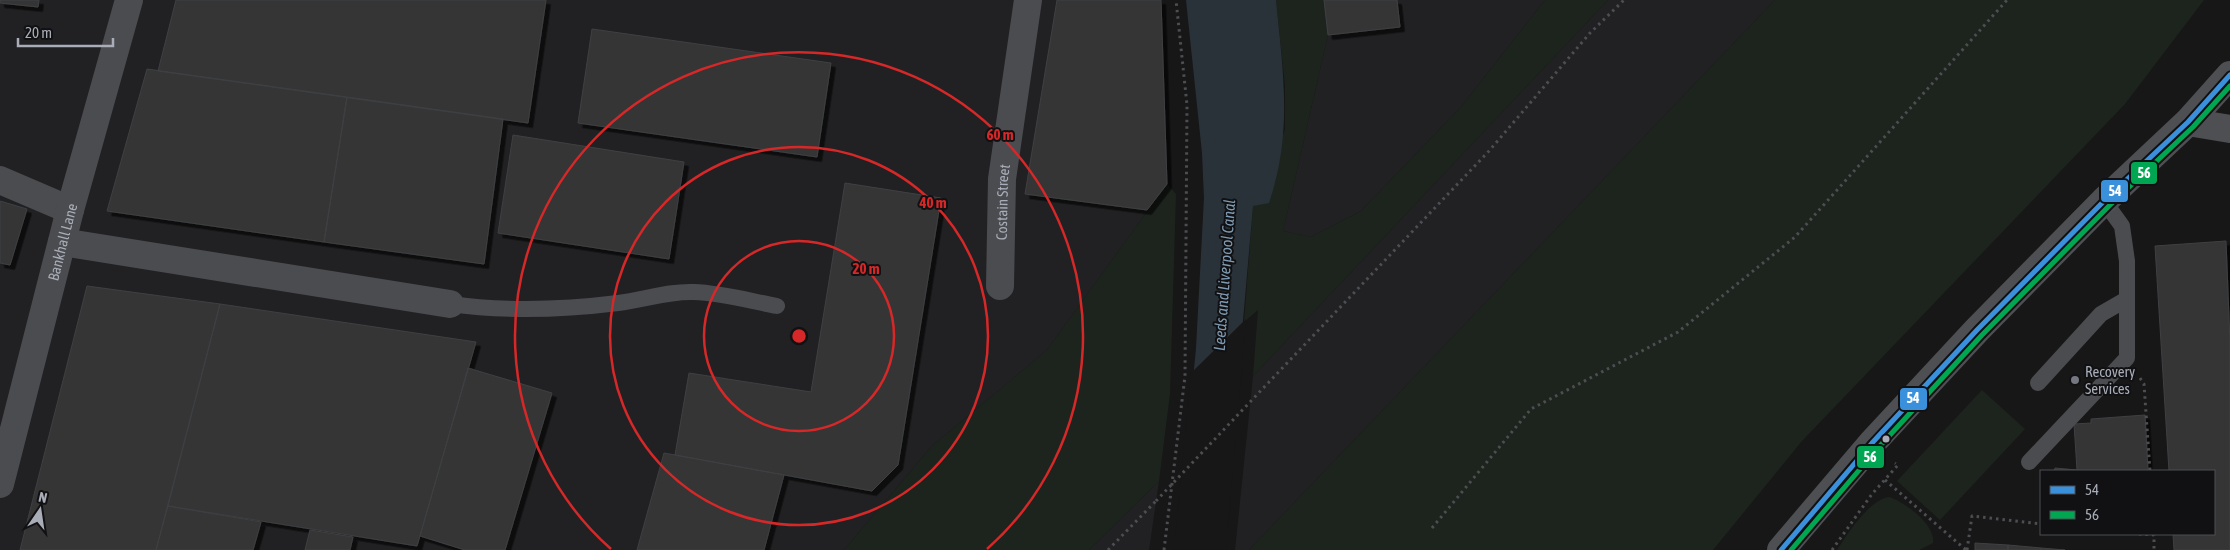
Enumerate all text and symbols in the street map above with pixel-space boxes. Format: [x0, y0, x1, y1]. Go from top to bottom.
scale bar [18, 15, 112, 47]
text: 20 m [25, 24, 52, 41]
text: 60 m [987, 126, 1014, 143]
line badge: 56 [2130, 161, 2158, 185]
street label: Costain Street [992, 163, 1013, 240]
text: 56 [2137, 165, 2151, 181]
line badge: 54 [2100, 179, 2129, 203]
text: 54 [2108, 183, 2122, 199]
text: 40 m [919, 194, 947, 211]
water label: Leeds and Liverpool Canal [1210, 199, 1239, 351]
street label: Bankhall Lane [44, 201, 80, 282]
text: 20 m [853, 260, 880, 277]
centre of rings [790, 327, 808, 345]
place label: Recovery Services [2085, 363, 2135, 397]
marker: Recovery Services [2069, 374, 2081, 386]
line badge: 54 [1899, 387, 1928, 411]
text: 54 [1906, 390, 1920, 406]
unlabelled marker [1881, 434, 1891, 444]
line badge: 56 [1856, 445, 1885, 469]
text: 56 [1863, 449, 1877, 465]
legend [2040, 470, 2215, 535]
text: 54 [2085, 481, 2099, 498]
north arrow [15, 485, 65, 535]
text: N [37, 489, 49, 506]
text: 56 [2085, 506, 2099, 523]

